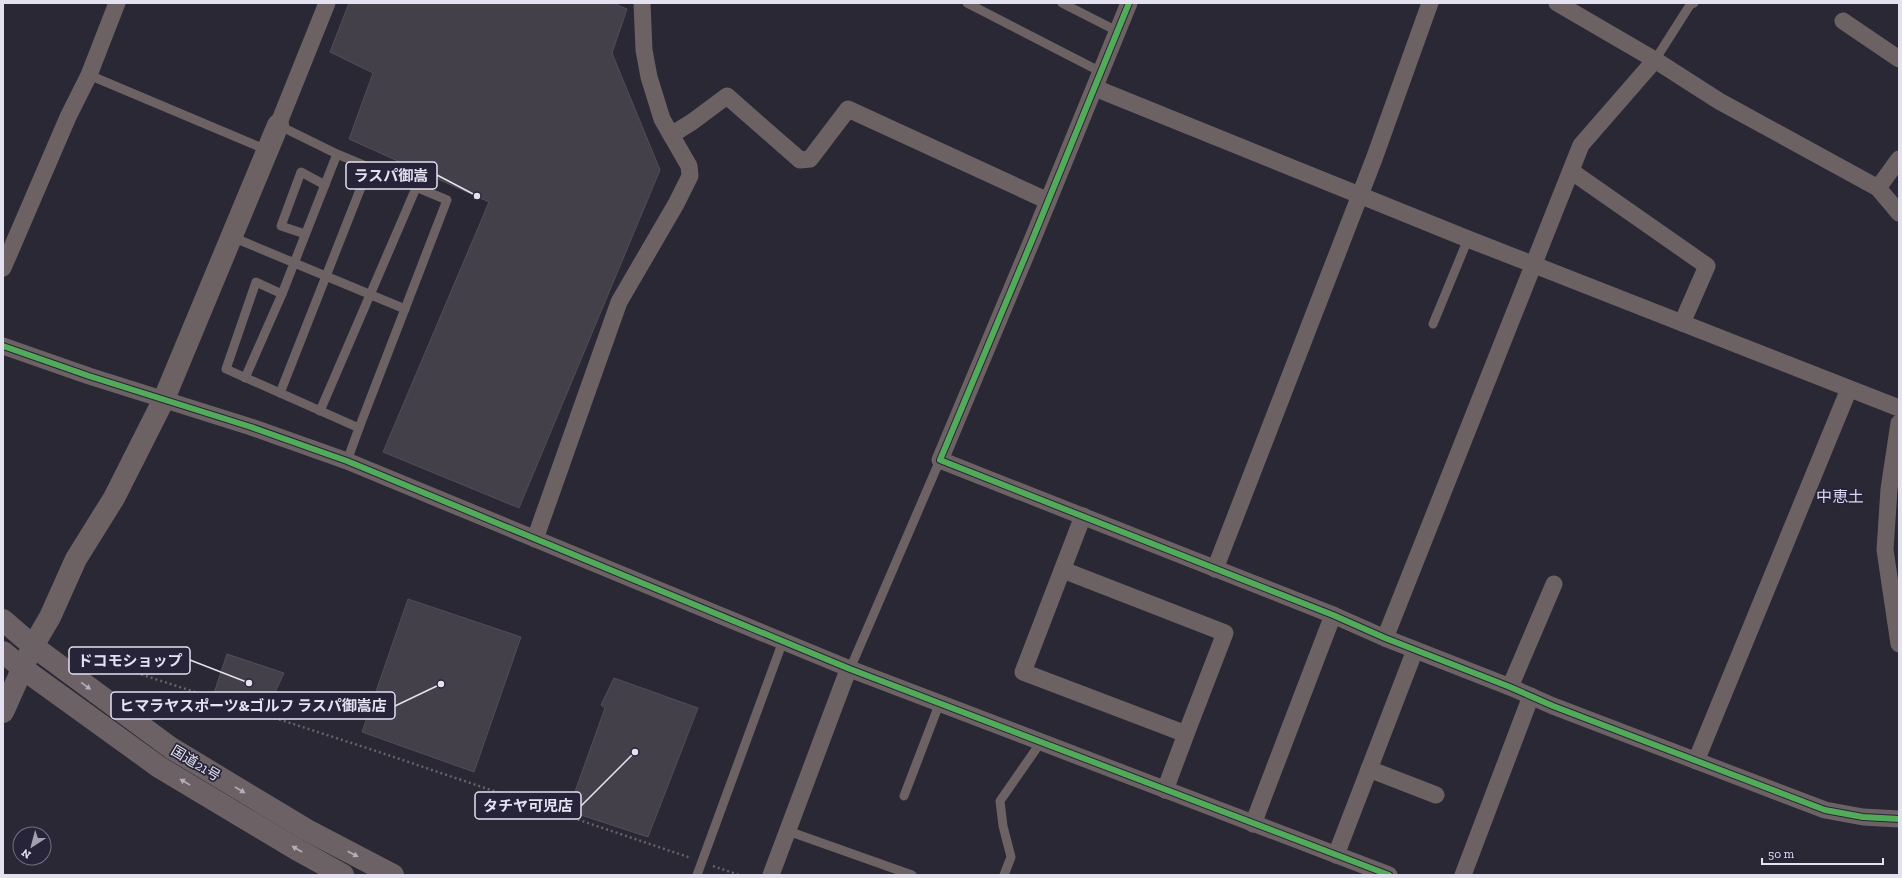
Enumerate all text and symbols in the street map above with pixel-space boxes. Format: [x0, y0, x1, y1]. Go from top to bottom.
callout: ラスパ御嵩 [346, 162, 437, 189]
text: ラスパ御嵩 [354, 167, 428, 185]
district label: 中恵土 [1816, 487, 1864, 506]
callout: ドコモショップ [69, 647, 190, 674]
text: ドコモショップ [77, 652, 183, 670]
one-way arrow [81, 681, 92, 690]
callout: ヒマラヤスポーツ&ゴルフ ラスパ御嵩店 [111, 692, 395, 719]
text: ヒマラヤスポーツ&ゴルフ ラスパ御嵩店 [119, 697, 387, 715]
street label: 国道21号 [168, 742, 224, 785]
one-way arrow [179, 779, 191, 786]
one-way arrow [234, 786, 246, 793]
callout: タチヤ可児店 [475, 792, 581, 819]
text: タチヤ可児店 [483, 797, 573, 815]
north arrow [12, 826, 52, 866]
scale bar [1762, 840, 1883, 866]
text: N [19, 846, 34, 861]
one-way arrow [291, 846, 303, 853]
text: 50 m [1768, 847, 1795, 861]
one-way arrow [347, 851, 359, 857]

